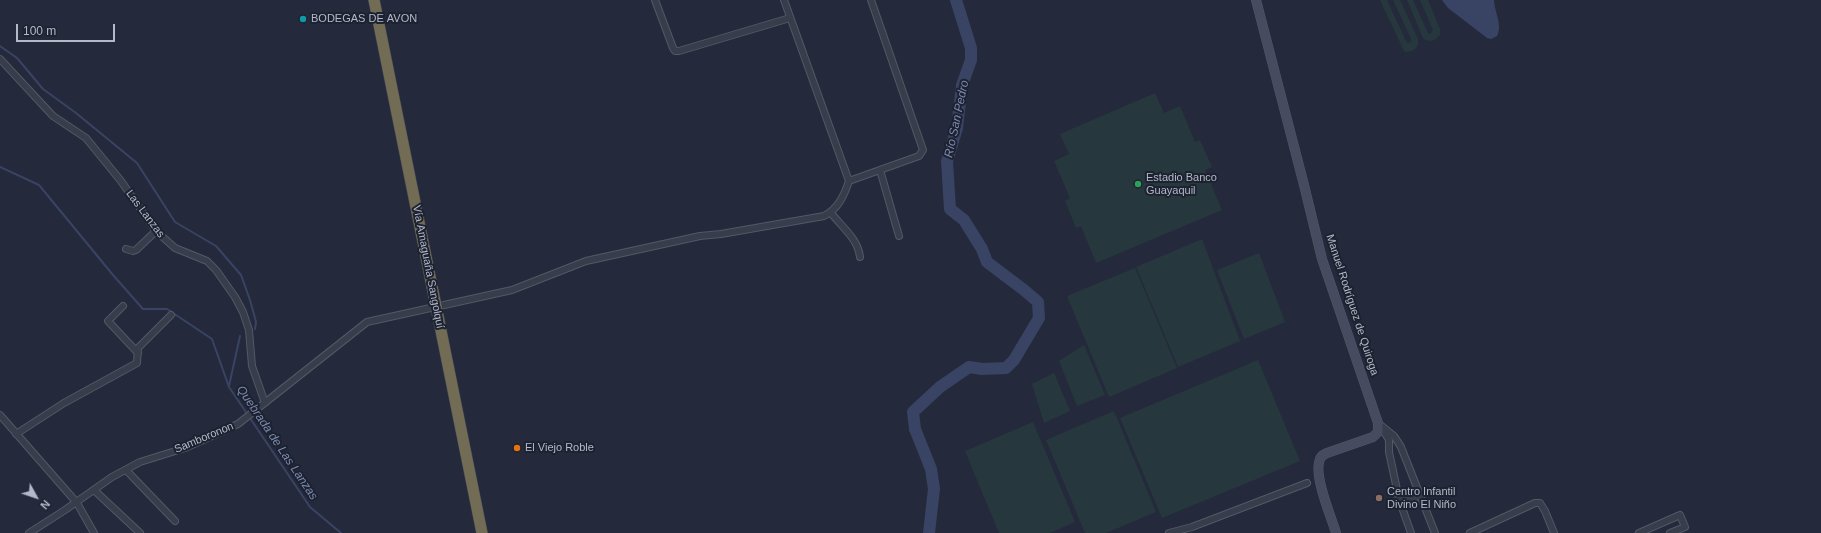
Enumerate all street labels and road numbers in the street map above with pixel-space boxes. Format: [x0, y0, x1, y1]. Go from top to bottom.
street label: Las Lanzas [123, 188, 167, 240]
street label: Vía Amaguaña Sangolquí [410, 204, 446, 330]
street label: Manuel Rodríguez de Quiroga [1323, 233, 1381, 377]
street label: Samboronon [172, 420, 236, 456]

